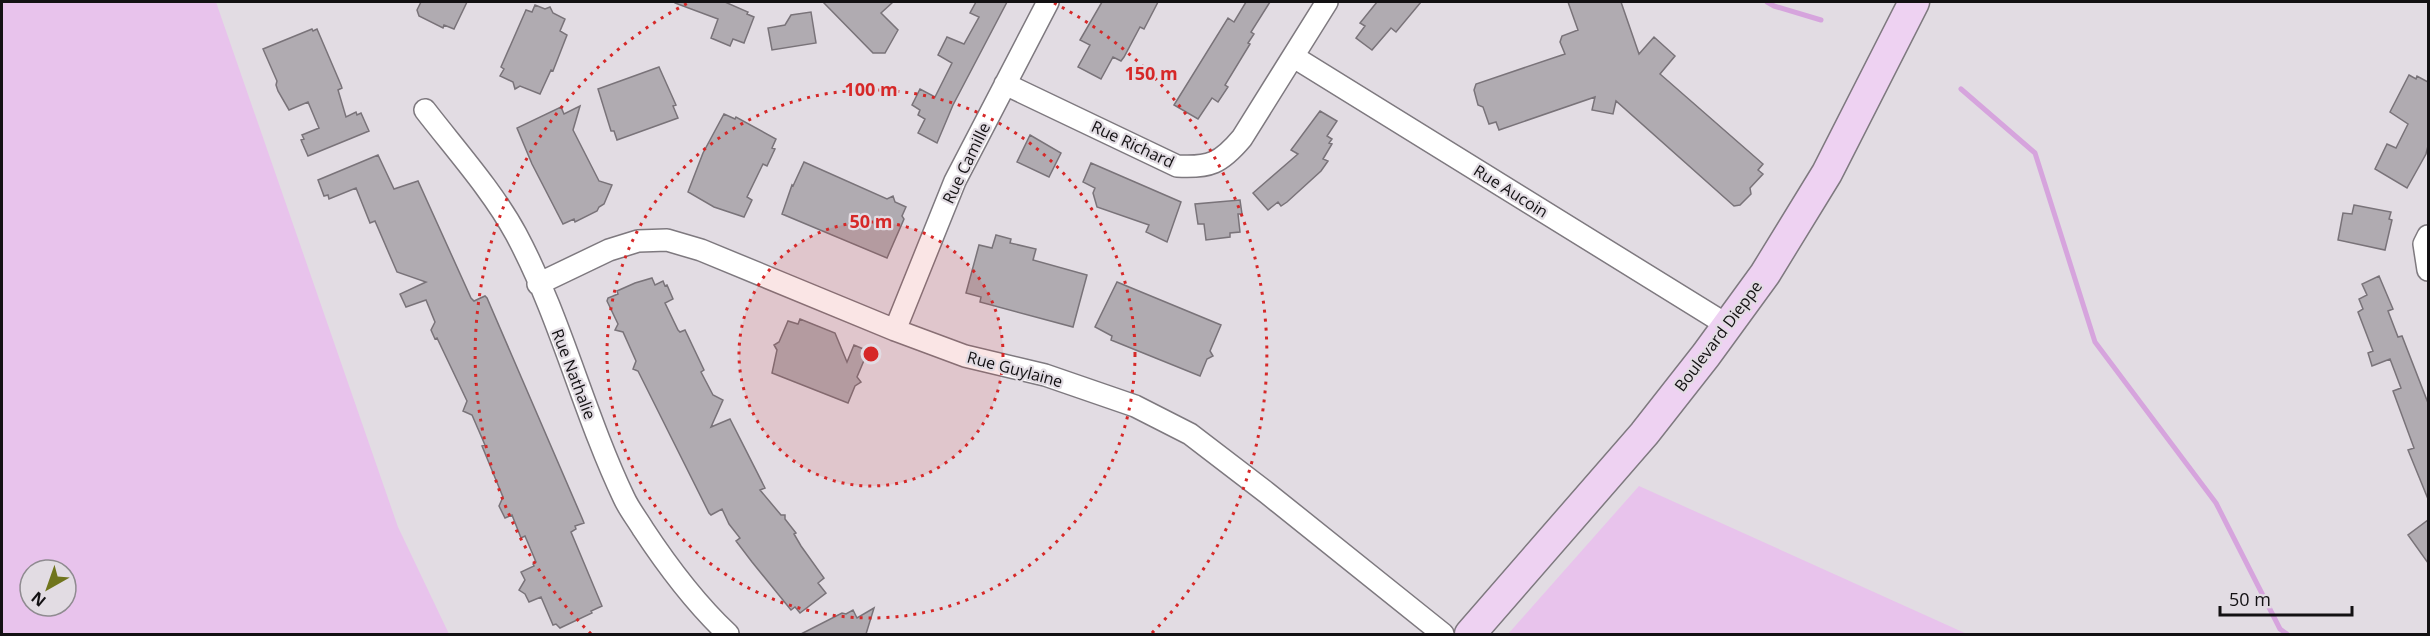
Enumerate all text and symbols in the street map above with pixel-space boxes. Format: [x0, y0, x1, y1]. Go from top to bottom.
text: 150 m [1124, 61, 1178, 85]
text: 100 m [844, 77, 898, 101]
street label: Rue Richard [1088, 115, 1178, 173]
street label: Rue Camille [937, 119, 995, 207]
street label: Rue Aucoin [1470, 159, 1552, 223]
text: 50 m [850, 209, 892, 233]
street label: Boulevard Dieppe [1669, 276, 1767, 396]
street label: Rue Nathalie [547, 326, 601, 422]
centre of rings [861, 344, 881, 364]
street label: Rue Guylaine [965, 346, 1065, 392]
north arrow [18, 558, 78, 618]
scale bar [2220, 579, 2352, 617]
text: N [26, 587, 50, 612]
text: 50 m [2229, 587, 2271, 611]

